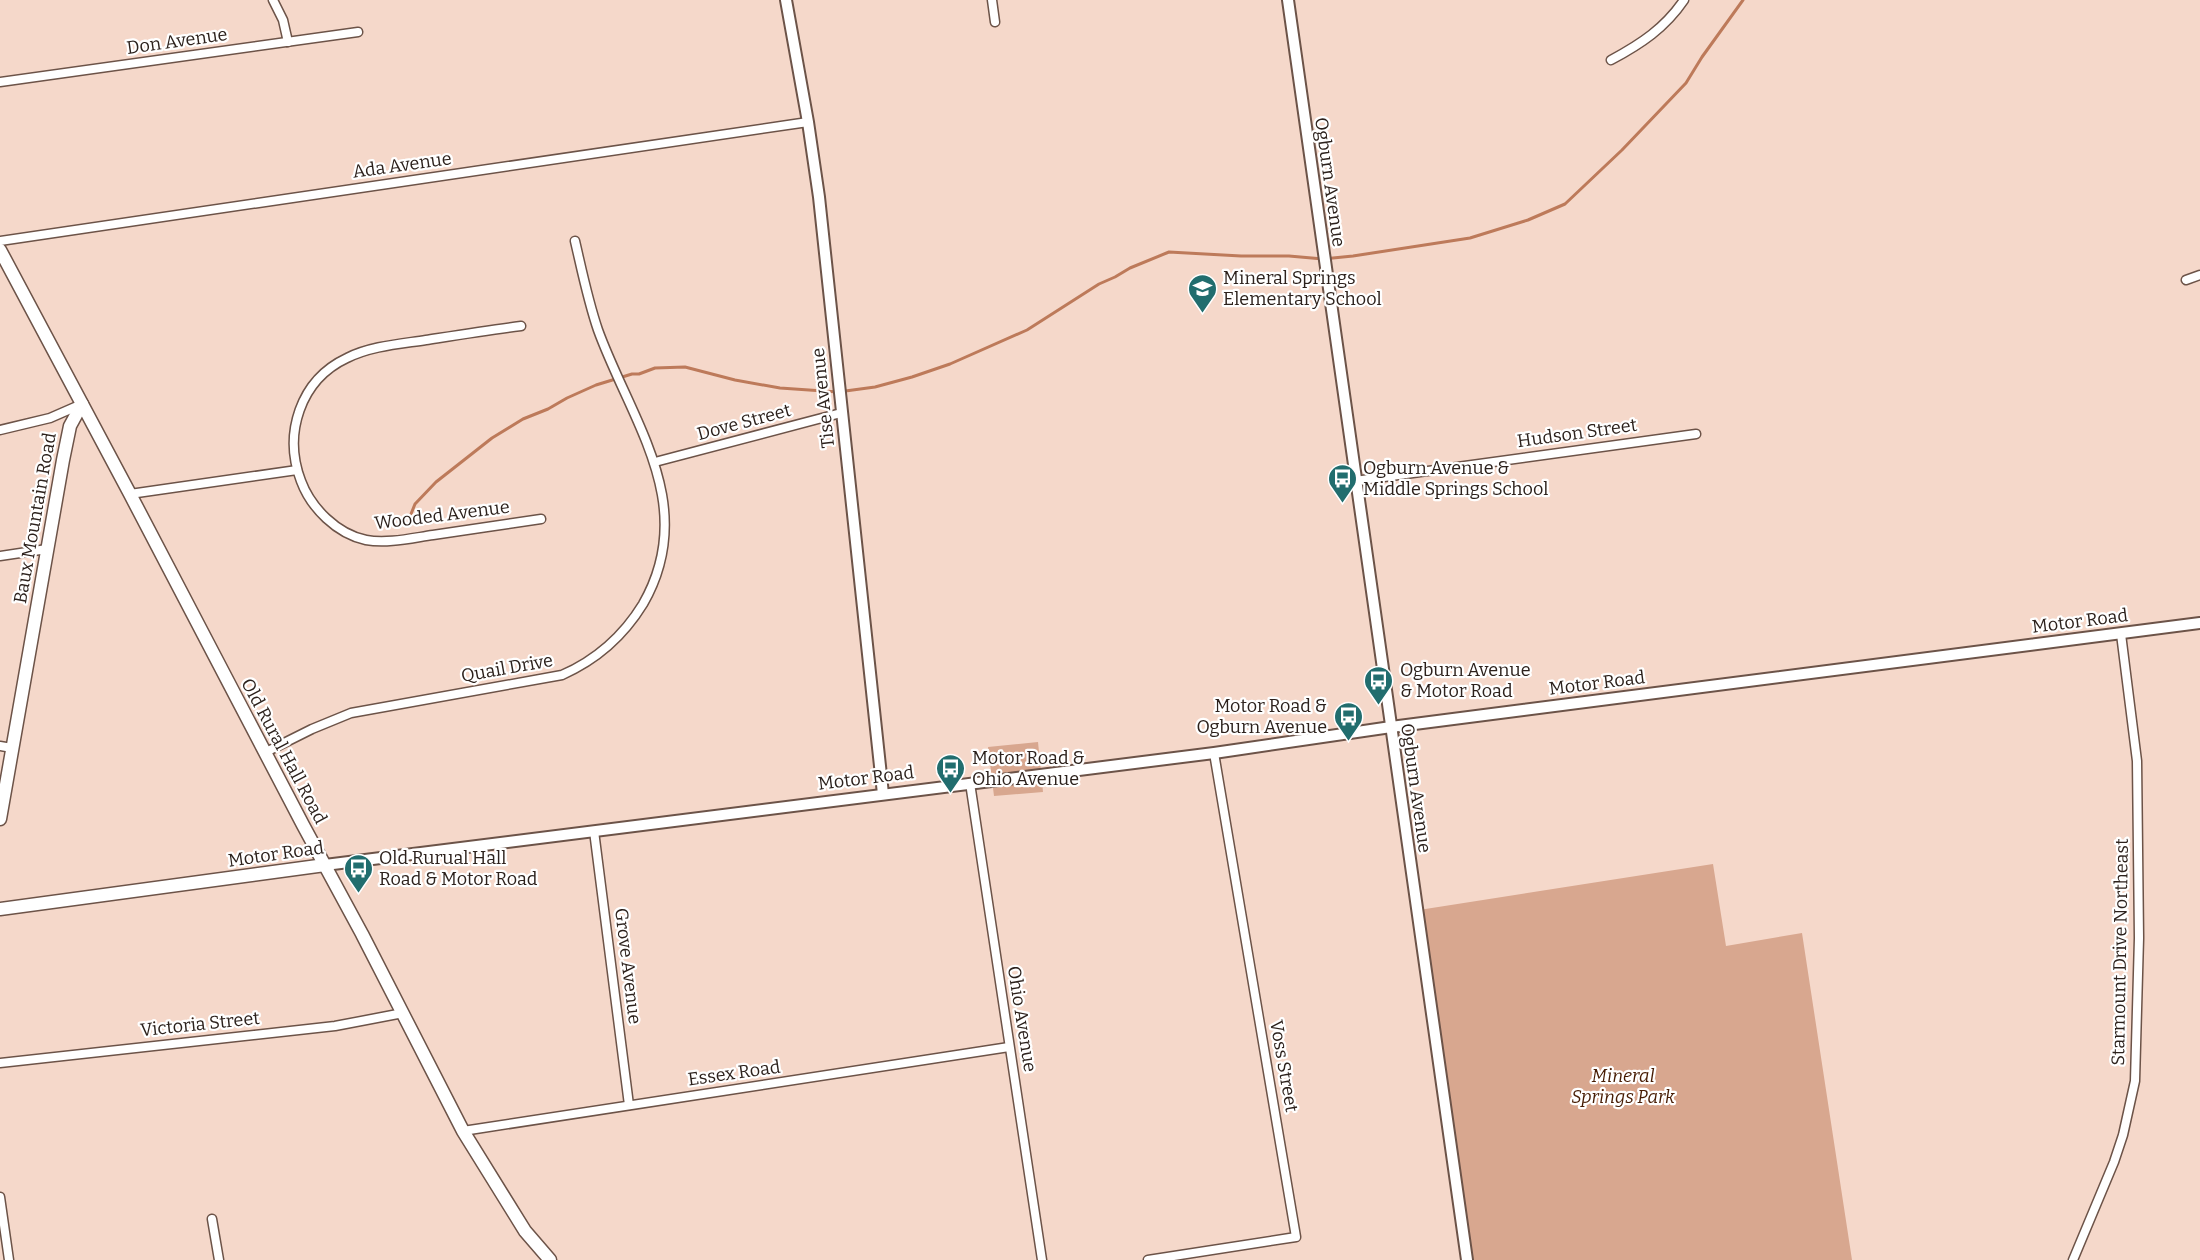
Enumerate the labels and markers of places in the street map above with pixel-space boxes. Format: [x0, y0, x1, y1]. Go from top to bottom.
place label: Mineral Springs Elementary School [1223, 267, 1382, 310]
school or university icon: Mineral Springs Elementary School [1186, 272, 1218, 314]
place label: Ogburn Avenue & Middle Springs School [1363, 457, 1548, 500]
bus stop icon: Ogburn Avenue & Middle Springs School [1326, 462, 1358, 504]
place label: Ogburn Avenue & Motor Road [1400, 659, 1531, 702]
bus stop icon: Ogburn Avenue & Motor Road [1363, 664, 1395, 706]
place label: Motor Road & Ogburn Avenue [1196, 695, 1327, 738]
bus stop icon: Motor Road & Ogburn Avenue [1332, 700, 1364, 742]
place label: Motor Road & Ohio Avenue [972, 747, 1085, 790]
bus stop icon: Motor Road & Ohio Avenue [935, 752, 967, 794]
place label: Old Rurual Hall Road & Motor Road [379, 847, 538, 890]
bus stop icon: Old Rurual Hall Road & Motor Road [342, 852, 374, 894]

